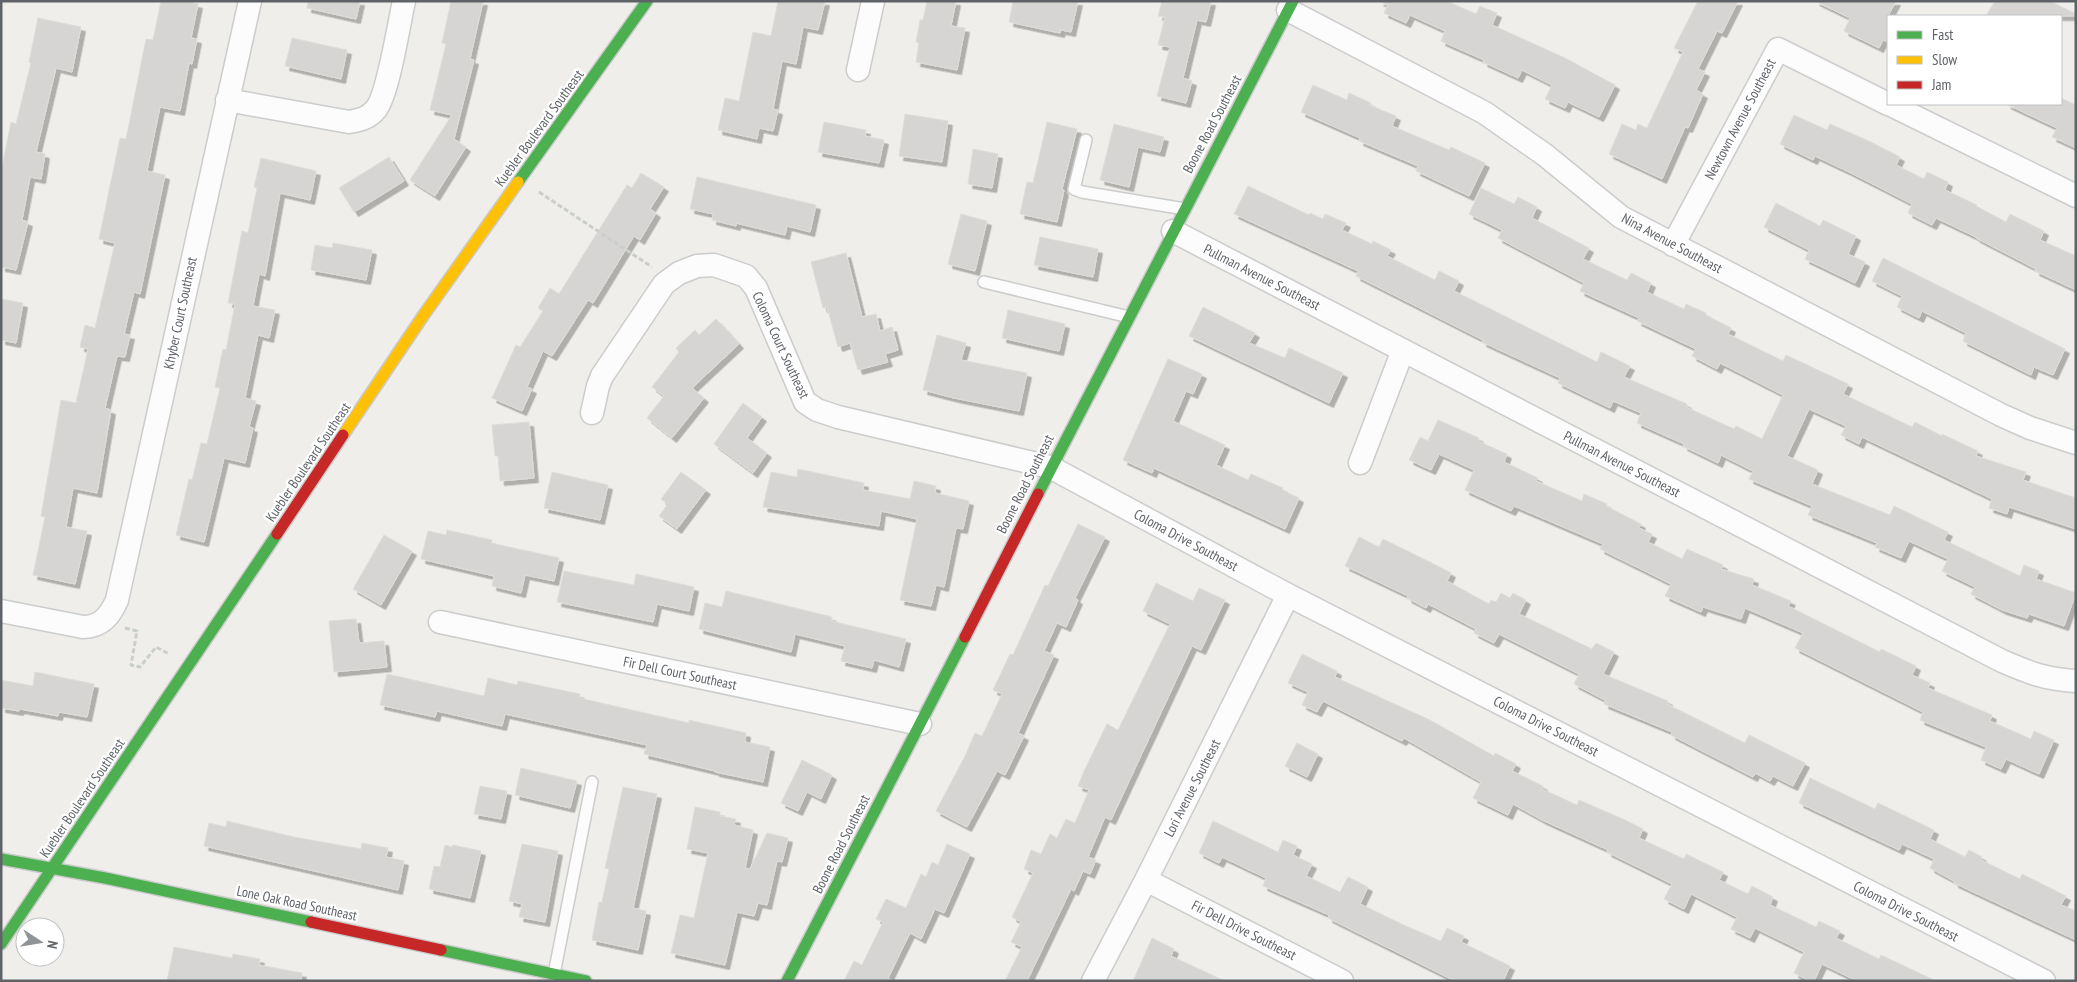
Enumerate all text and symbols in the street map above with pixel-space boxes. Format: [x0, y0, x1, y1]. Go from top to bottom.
legend [1887, 15, 2062, 105]
text: Fast [1932, 25, 1953, 44]
text: Slow [1932, 50, 1957, 69]
street label: Newtown Avenue Southeast [1700, 55, 1780, 183]
street label: Kuebler Boulevard Southeast [491, 66, 587, 190]
street label: Boone Road Southeast [1179, 72, 1245, 176]
text: Jam [1931, 75, 1951, 94]
street label: Nina Avenue Southeast [1619, 209, 1726, 277]
street label: Pullman Avenue Southeast [1201, 240, 1323, 314]
street label: Khyber Court Southeast [159, 255, 201, 371]
street label: Coloma Court Southeast [748, 288, 814, 402]
street label: Kuebler Boulevard Southeast [261, 399, 355, 525]
street label: Pullman Avenue Southeast [1561, 427, 1683, 501]
street label: Boone Road Southeast [992, 431, 1058, 536]
street label: Coloma Drive Southeast [1131, 505, 1241, 575]
street label: Fir Dell Court Southeast [622, 652, 738, 694]
street label: Coloma Drive Southeast [1490, 692, 1602, 760]
street label: Kuebler Boulevard Southeast [35, 735, 129, 861]
street label: Lori Avenue Southeast [1160, 736, 1224, 840]
street label: Boone Road Southeast [808, 791, 874, 896]
street label: Coloma Drive Southeast [1850, 877, 1962, 945]
street label: Lone Oak Road Southeast [235, 881, 359, 925]
street label: Fir Dell Drive Southeast [1189, 896, 1299, 964]
north arrow [15, 917, 65, 967]
text: N [43, 939, 62, 950]

